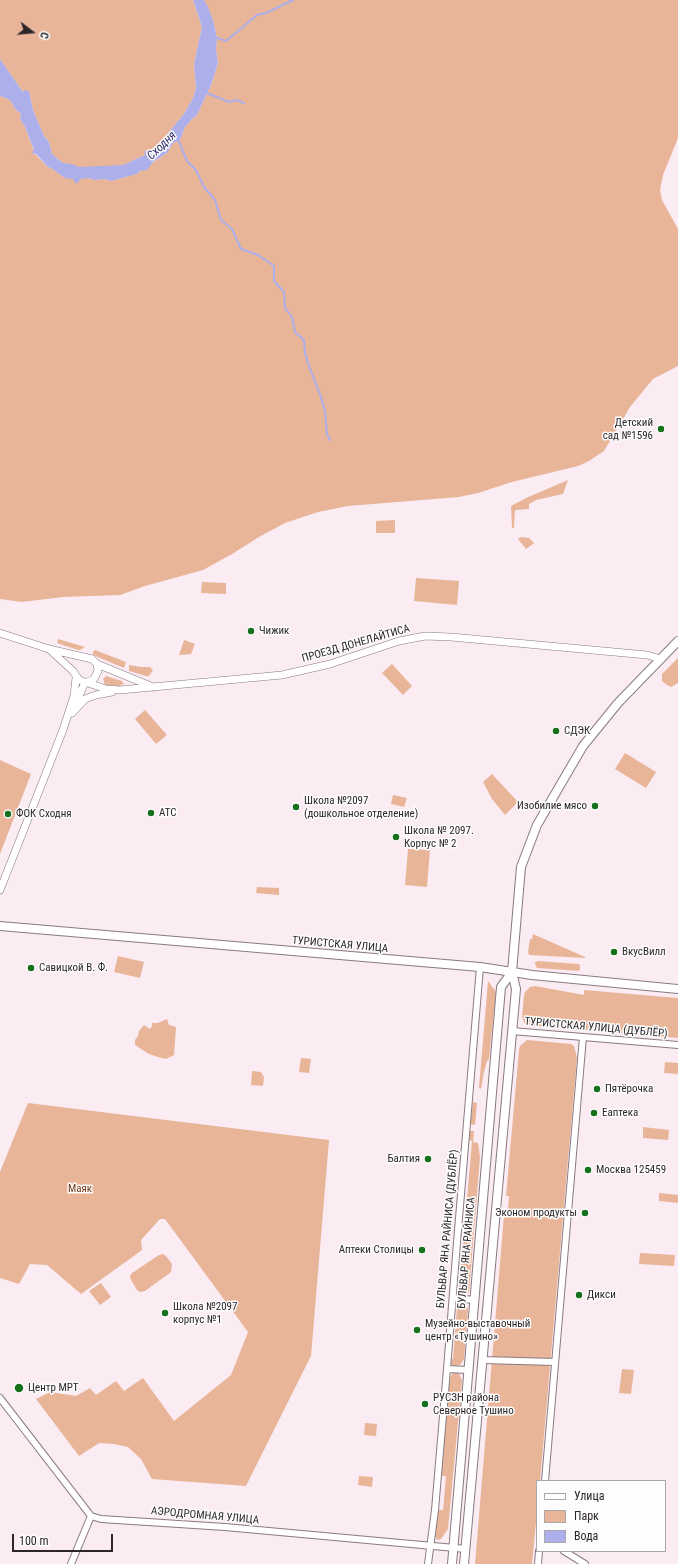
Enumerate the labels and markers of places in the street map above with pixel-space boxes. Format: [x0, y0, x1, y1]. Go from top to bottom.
place label: Детский сад №1596 [603, 416, 653, 442]
marker: Детский сад №1596 [656, 424, 666, 434]
place label: Чижик [259, 624, 289, 638]
marker: Чижик [246, 626, 256, 636]
place label: СДЭК [564, 724, 590, 738]
marker: СДЭК [551, 726, 561, 736]
place label: Школа №2097 (дошкольное отделение) [304, 794, 418, 820]
place label: Изобилие мясо [517, 799, 587, 813]
marker: Изобилие мясо [590, 801, 600, 811]
marker: Школа №2097 (дошкольное отделение) [291, 802, 301, 812]
place label: АТС [159, 806, 176, 820]
place label: ФОК Сходня [16, 807, 72, 821]
marker: АТС [146, 808, 156, 818]
marker: ФОК Сходня [3, 809, 13, 819]
place label: Школа № 2097. Корпус № 2 [404, 824, 474, 850]
marker: Школа № 2097. Корпус № 2 [391, 832, 401, 842]
place label: ВкусВилл [622, 945, 666, 959]
marker: ВкусВилл [609, 947, 619, 957]
place label: Савицкой В. Ф. [39, 961, 108, 975]
marker: Савицкой В. Ф. [26, 963, 36, 973]
place label: Пятёрочка [605, 1082, 653, 1096]
marker: Пятёрочка [592, 1084, 602, 1094]
place label: Еаптека [602, 1106, 638, 1120]
marker: Еаптека [589, 1108, 599, 1118]
place label: Балтия [387, 1152, 420, 1166]
marker: Балтия [423, 1154, 433, 1164]
place label: Москва 125459 [596, 1163, 666, 1177]
marker: Москва 125459 [583, 1165, 593, 1175]
place label: Эконом продукты [495, 1206, 577, 1220]
marker: Эконом продукты [580, 1208, 590, 1218]
place label: Аптеки Столицы [339, 1243, 414, 1257]
marker: Аптеки Столицы [417, 1245, 427, 1255]
place label: Дикси [587, 1288, 616, 1302]
marker: Дикси [574, 1290, 584, 1300]
place label: Школа №2097 корпус №1 [173, 1300, 237, 1326]
marker: Школа №2097 корпус №1 [160, 1308, 170, 1318]
place label: Музейно-выставочный центр «Тушино» [425, 1317, 530, 1343]
marker: Музейно-выставочный центр «Тушино» [412, 1325, 422, 1335]
place label: Центр МРТ [28, 1381, 79, 1395]
marker: Центр МРТ [13, 1382, 25, 1394]
place label: РУСЗН района Северное Тушино [433, 1391, 514, 1417]
marker: РУСЗН района Северное Тушино [420, 1399, 430, 1409]

